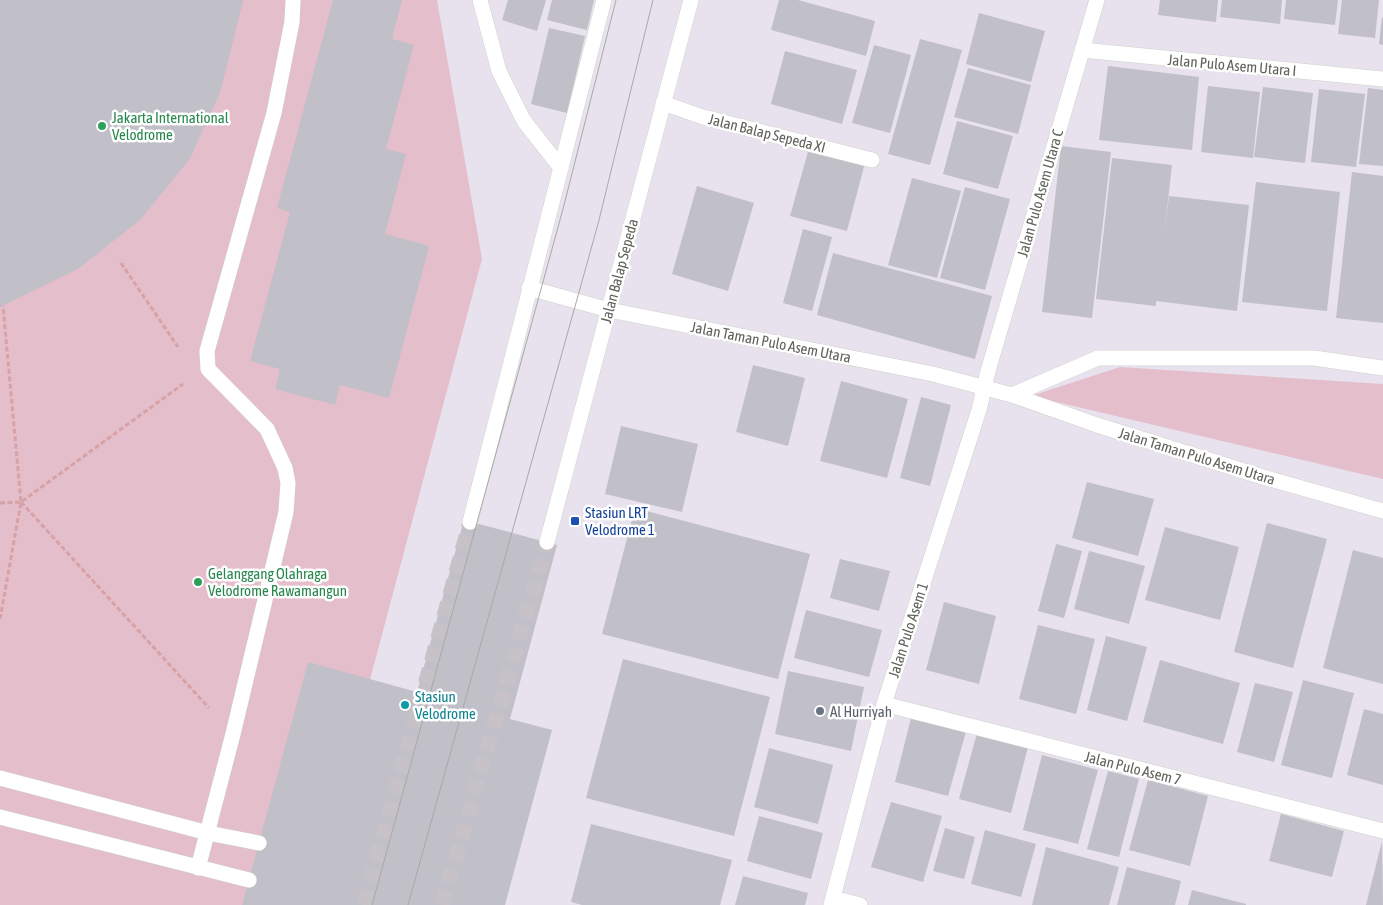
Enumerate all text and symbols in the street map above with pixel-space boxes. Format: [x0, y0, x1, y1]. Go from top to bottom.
street label: Jalan Pulo Asem Utara I [1167, 51, 1297, 79]
place label: Jakarta International Velodrome [112, 109, 229, 143]
street label: Jalan Balap Sepeda XI [707, 110, 827, 156]
marker: Jakarta International Velodrome [96, 120, 108, 132]
street label: Jalan Pulo Asem Utara C [1014, 127, 1066, 259]
street label: Jalan Balap Sepeda [597, 217, 641, 325]
street label: Jalan Taman Pulo Asem Utara [689, 318, 853, 366]
street label: Jalan Taman Pulo Asem Utara [1117, 424, 1277, 488]
place label: Stasiun LRT Velodrome 1 [585, 504, 655, 538]
marker: Stasiun LRT Velodrome 1 [569, 515, 581, 527]
place label: Gelanggang Olahraga Velodrome Rawamangun [208, 565, 347, 599]
marker: Gelanggang Olahraga Velodrome Rawamangun [192, 576, 204, 588]
street label: Jalan Pulo Asem 1 [885, 580, 931, 680]
place label: Stasiun Velodrome [415, 688, 476, 722]
marker: Stasiun Velodrome [399, 699, 411, 711]
place label: Al Hurriyah [830, 703, 892, 720]
marker: Al Hurriyah [814, 705, 826, 717]
street label: Jalan Pulo Asem 7 [1083, 748, 1183, 788]

